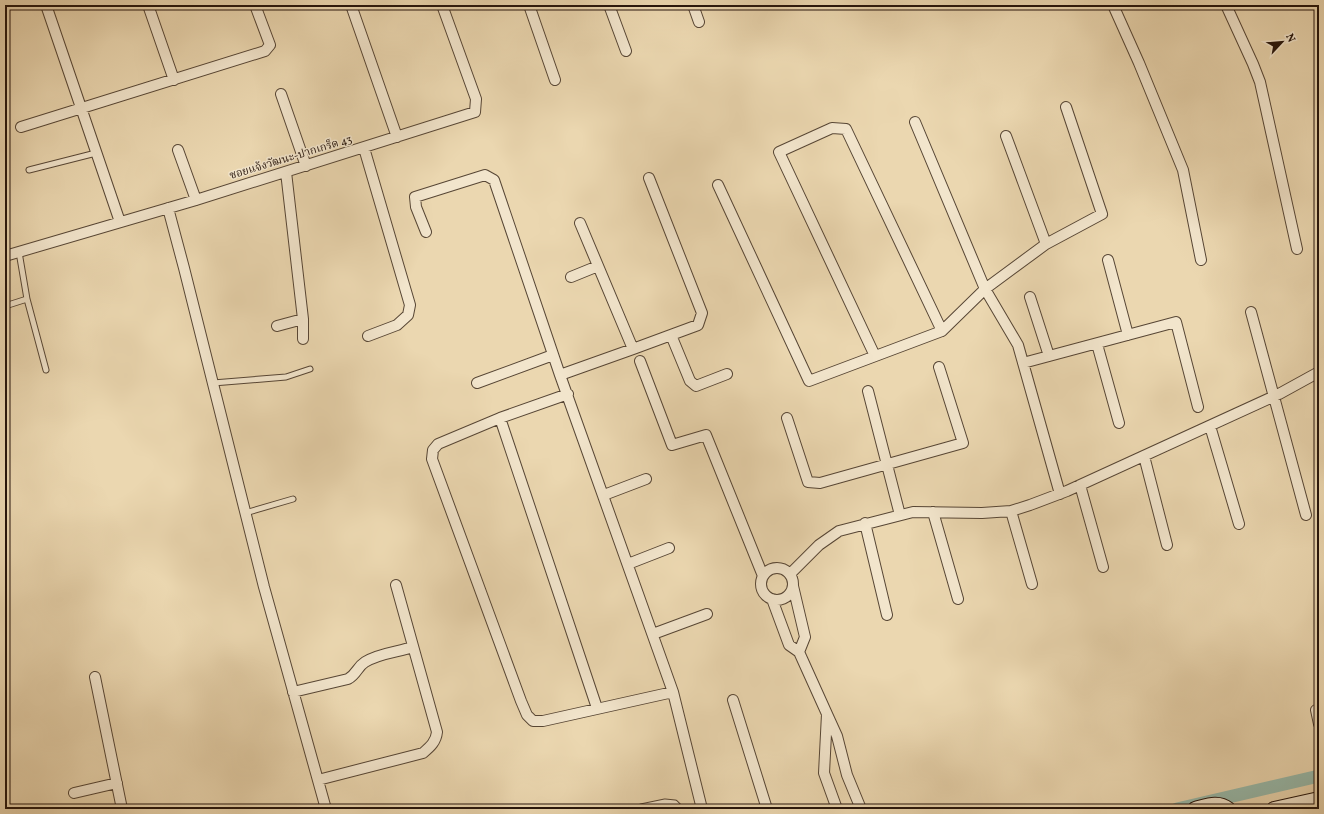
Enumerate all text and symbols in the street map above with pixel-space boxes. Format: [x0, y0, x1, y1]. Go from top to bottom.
north arrow [1262, 22, 1302, 62]
text: N [1281, 31, 1298, 45]
street label: ซอยแจ้งวัฒนะ-ปากเกร็ด 43 [228, 132, 355, 184]

